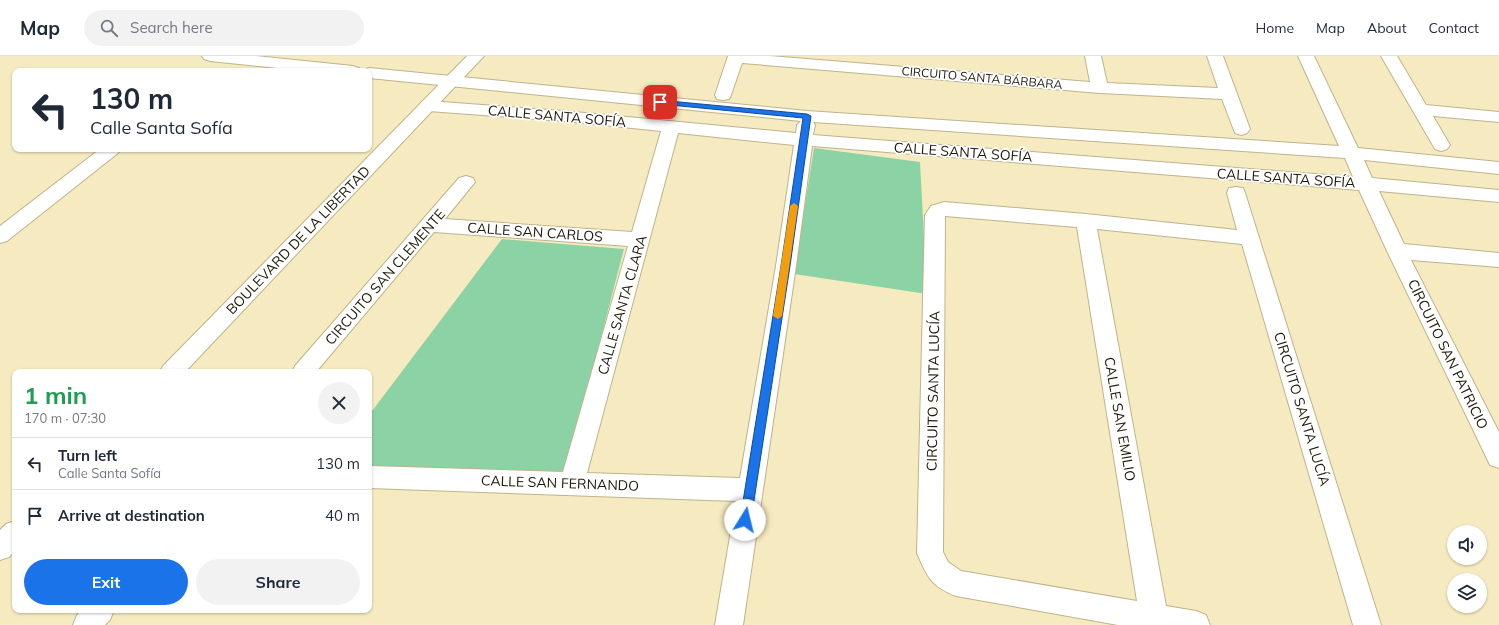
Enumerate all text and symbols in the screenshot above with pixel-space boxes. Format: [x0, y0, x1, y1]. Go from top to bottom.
search box [84, 10, 364, 46]
text: Map [20, 16, 60, 40]
icon: search [98, 17, 120, 39]
text: Search here [130, 18, 213, 37]
text: Home [1255, 19, 1294, 37]
text: Map [1316, 19, 1345, 37]
text: About [1367, 19, 1407, 37]
text: Contact [1429, 19, 1479, 37]
street label: CIRCUITO SANTA BÁRBARA [901, 63, 1063, 92]
text: 130 m [90, 81, 173, 116]
icon: left [24, 84, 76, 136]
pin [643, 85, 677, 119]
icon: arrive [649, 91, 671, 113]
street label: CALLE SANTA SOFÍA [487, 101, 628, 131]
text: Calle Santa Sofía [90, 116, 233, 139]
street label: CALLE SANTA SOFÍA [893, 138, 1034, 166]
street label: BOULEVARD DE LA LIBERTAD [222, 162, 374, 318]
street label: CALLE SANTA SOFÍA [1216, 164, 1357, 192]
street label: CIRCUITO SAN CLEMENTE [321, 205, 449, 349]
street label: CALLE SAN CARLOS [467, 218, 604, 246]
street label: CALLE SANTA CLARA [593, 232, 651, 377]
street label: CIRCUITO SAN PATRICIO [1404, 276, 1492, 432]
street label: CIRCUITO SANTA LUCÍA [923, 310, 943, 471]
street label: CIRCUITO SANTA LUCÍA [1270, 330, 1334, 489]
street label: CALLE SAN EMILIO [1100, 355, 1140, 483]
text: 1 min [24, 380, 87, 410]
button: close [318, 382, 360, 424]
text: 170 m · 07:30 [24, 410, 106, 426]
text: Turn left [58, 446, 117, 465]
icon: left [24, 453, 46, 475]
text: 130 m [316, 454, 360, 473]
text: Calle Santa Sofía [58, 465, 161, 481]
street label: CALLE SAN FERNANDO [481, 471, 639, 495]
position arrow [724, 499, 766, 541]
icon: arrive [24, 505, 46, 527]
text: Arrive at destination [58, 506, 205, 525]
text: 40 m [325, 506, 360, 525]
map controls [1447, 525, 1487, 613]
button: sound [1447, 525, 1487, 565]
button: Exit [24, 559, 188, 605]
button: Share [196, 559, 360, 605]
button: layers [1447, 573, 1487, 613]

